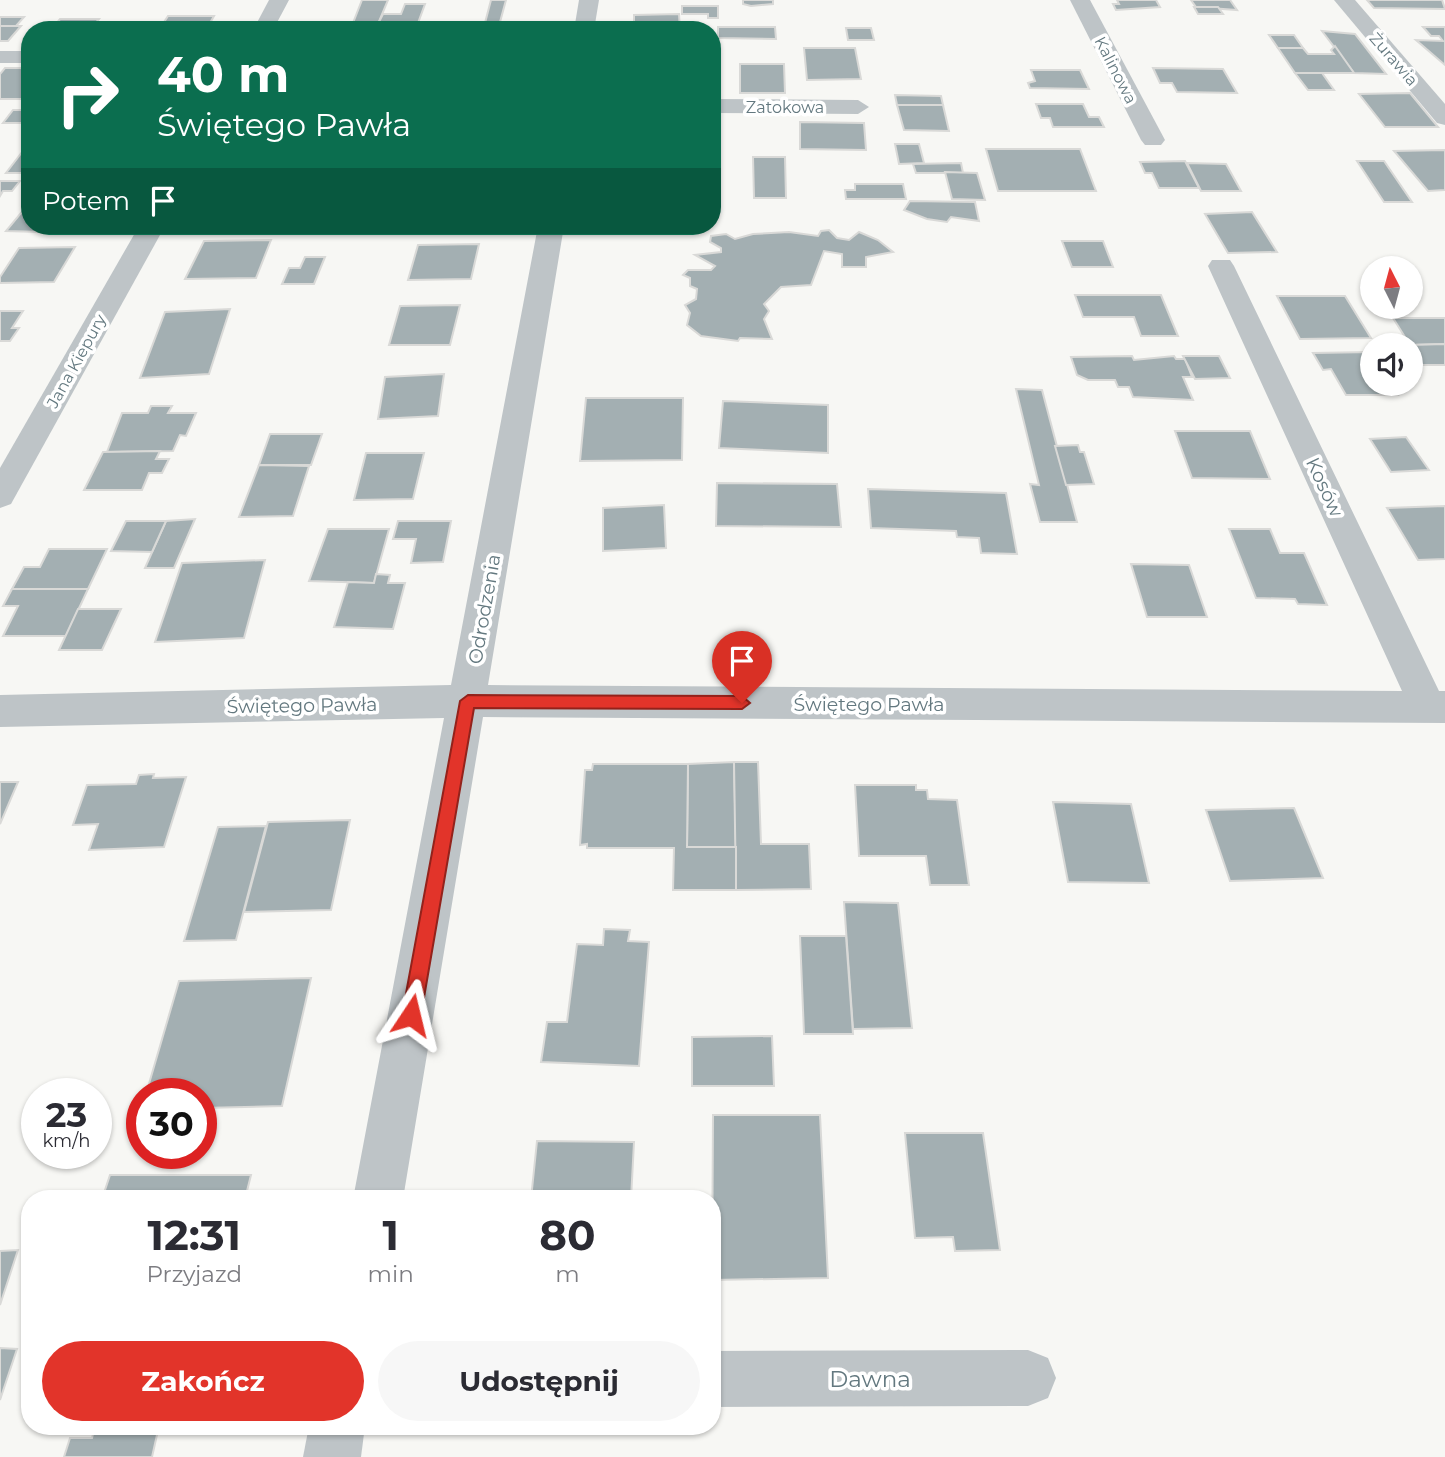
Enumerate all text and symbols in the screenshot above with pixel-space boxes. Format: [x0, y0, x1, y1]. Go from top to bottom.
street label: Żurawia [1365, 29, 1422, 90]
street label: Kalinowa [1091, 33, 1141, 107]
text: 40 m [157, 45, 289, 104]
icon: right [42, 49, 133, 140]
street label: Zatokowa [746, 98, 824, 117]
text: Świętego Pawła [157, 105, 411, 144]
icon: arrive [144, 182, 182, 220]
text: Potem [42, 185, 130, 217]
north arrow [1360, 256, 1423, 318]
map controls [1360, 256, 1423, 396]
street label: Jana Kiepury [42, 311, 110, 412]
button: sound [1360, 333, 1423, 396]
street label: Kosów [1301, 454, 1348, 521]
street label: Odrodzenia [464, 552, 505, 666]
pin [712, 631, 772, 703]
icon: arrive [723, 642, 761, 680]
street label: Świętego Pawła [226, 693, 378, 718]
street label: Świętego Pawła [794, 693, 944, 716]
position arrow [374, 978, 448, 1052]
speed limit sign: 30 [126, 1078, 217, 1169]
text: 23 [46, 1093, 87, 1136]
text: km/h [42, 1130, 91, 1152]
text: 12:31 [148, 1209, 241, 1261]
text: 1 [382, 1209, 399, 1261]
text: 80 [539, 1209, 595, 1261]
text: Przyjazd [147, 1260, 242, 1288]
text: min [368, 1260, 414, 1288]
text: m [555, 1260, 580, 1288]
button: Zakończ [42, 1341, 364, 1421]
button: Udostępnij [378, 1341, 700, 1421]
street label: Dawna [829, 1365, 911, 1393]

